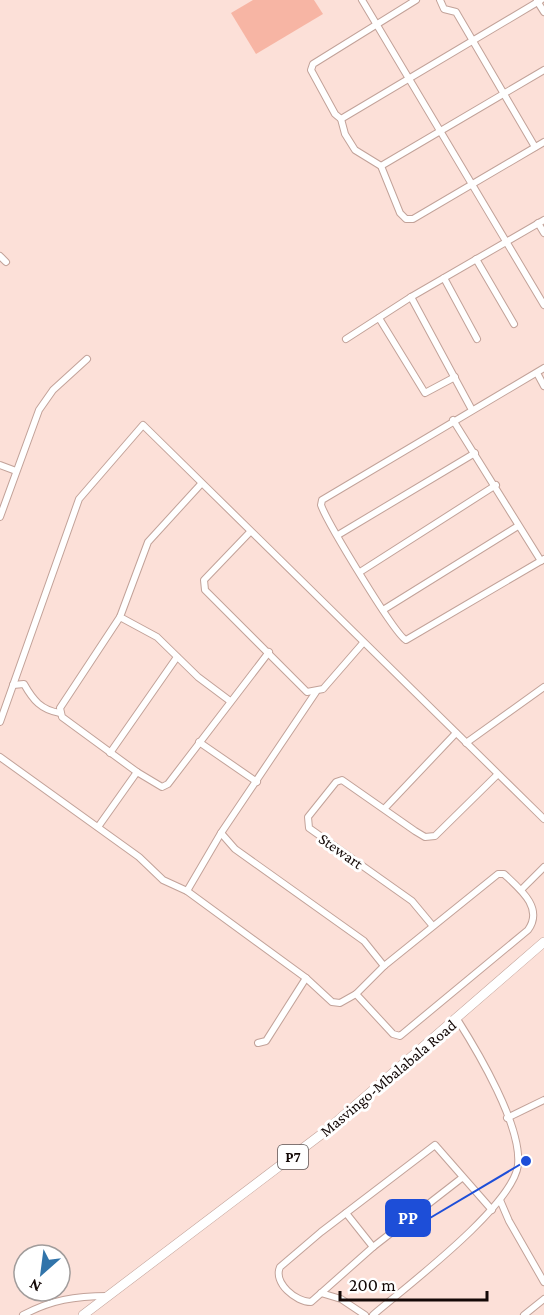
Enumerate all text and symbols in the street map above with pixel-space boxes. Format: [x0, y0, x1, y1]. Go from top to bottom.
street label: Stewart [316, 830, 367, 873]
street label: Masvingo-Mbalabala Road [317, 1016, 460, 1141]
road number: P7 [278, 1145, 308, 1169]
callout: PP [386, 1200, 430, 1236]
text: PP [398, 1208, 418, 1228]
north arrow [12, 1243, 72, 1303]
scale bar [340, 1264, 487, 1302]
text: 200 m [349, 1275, 396, 1295]
text: N [26, 1276, 44, 1296]

